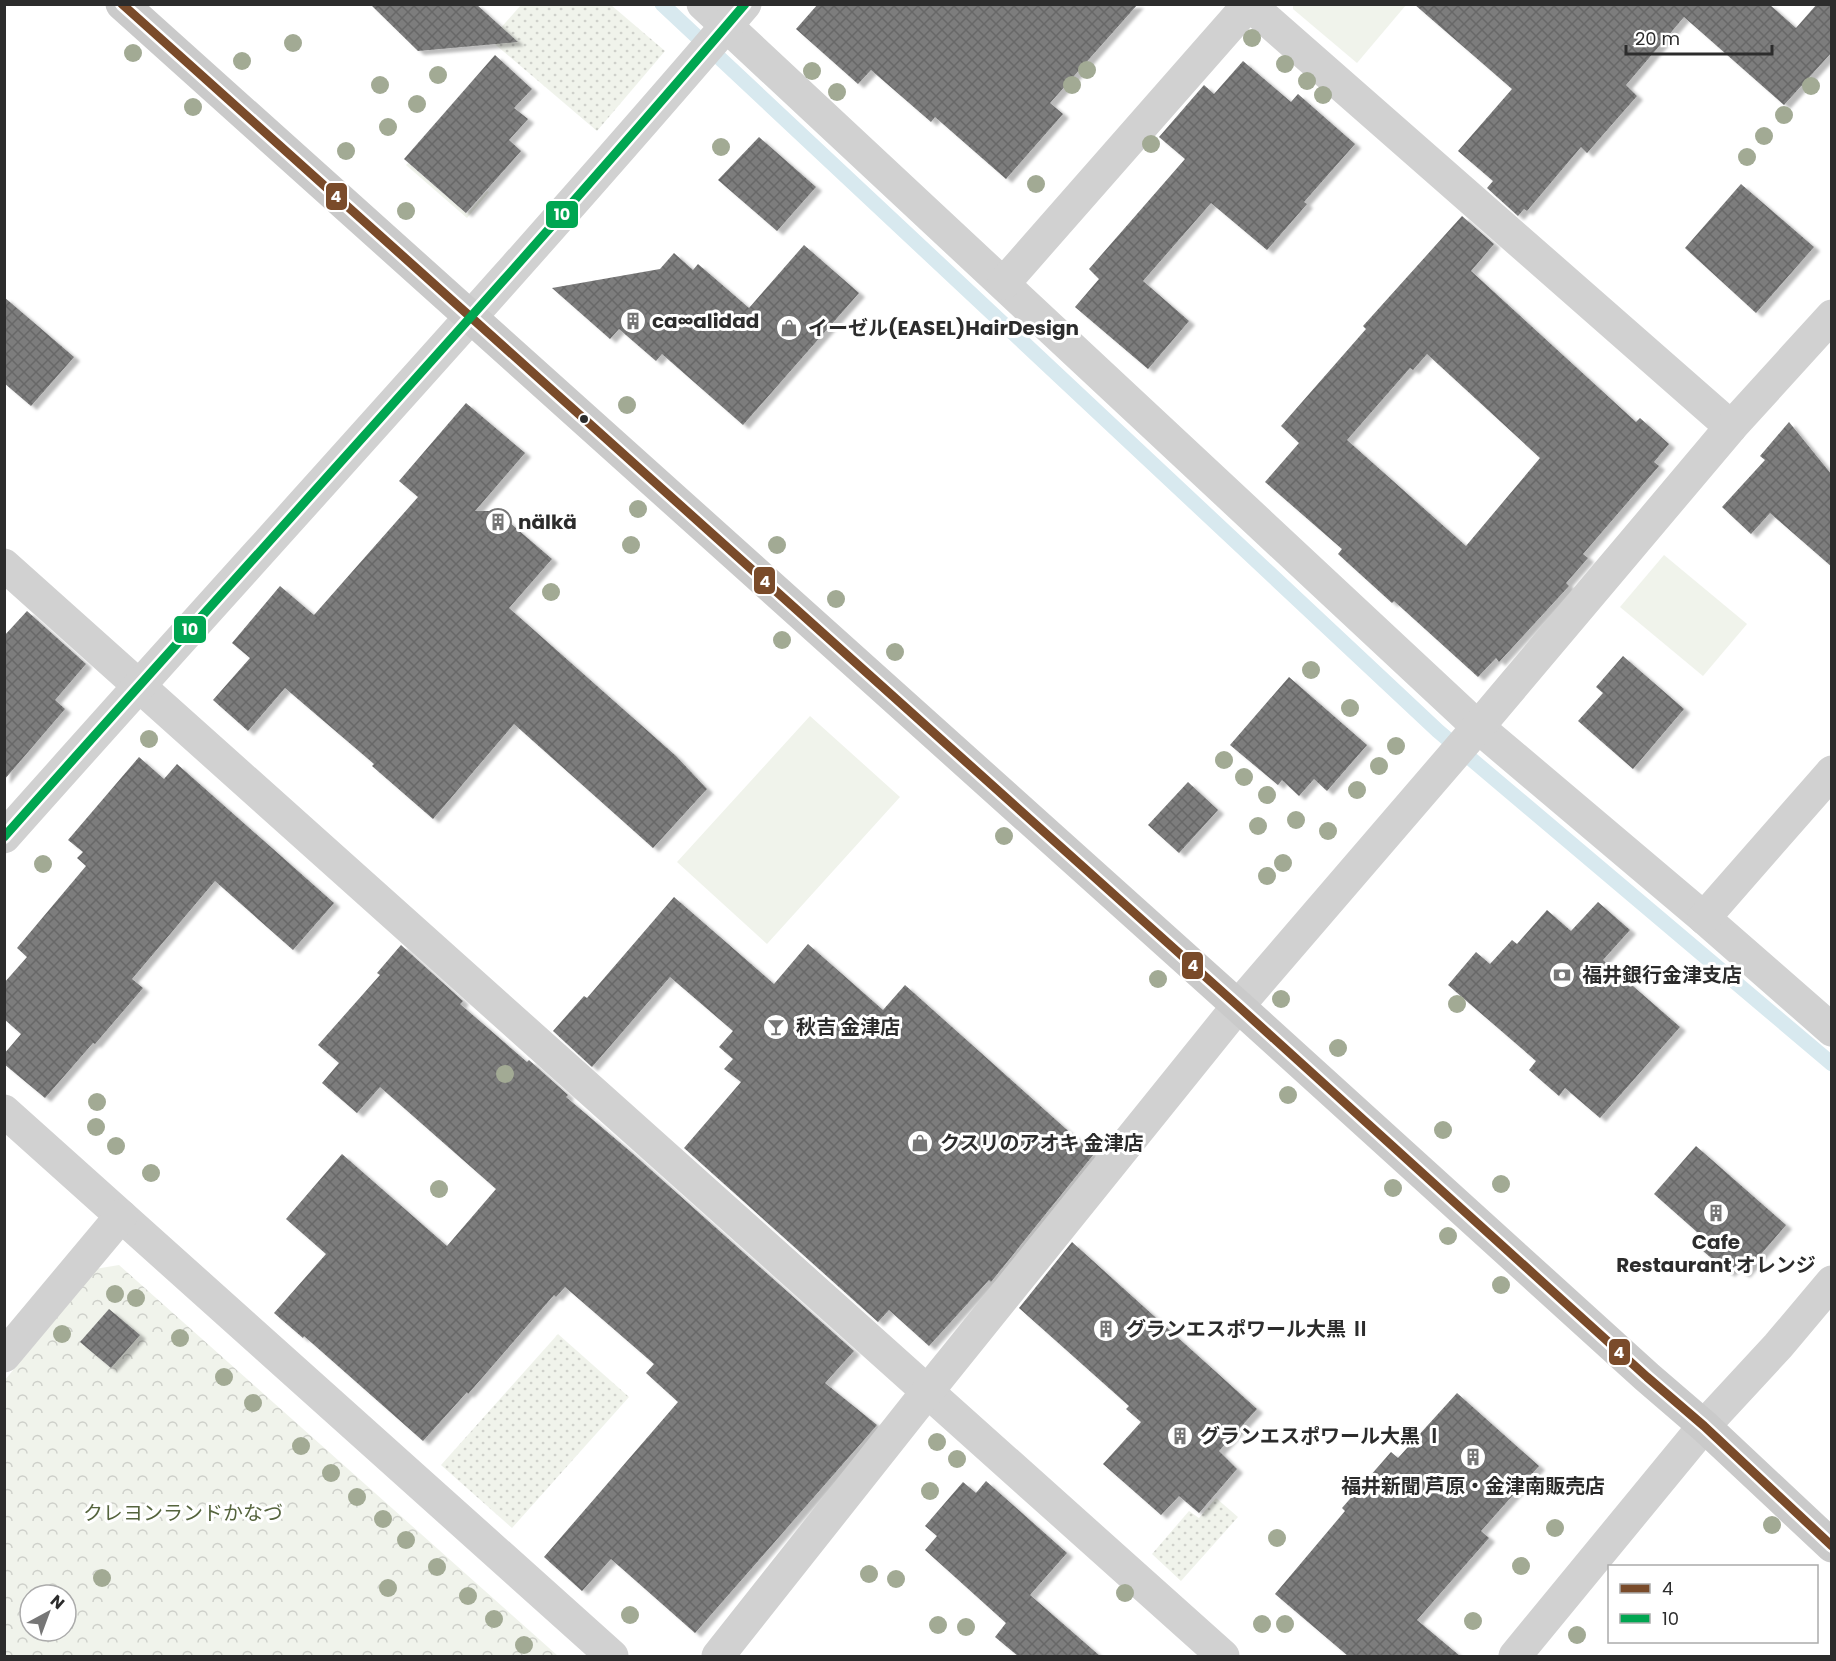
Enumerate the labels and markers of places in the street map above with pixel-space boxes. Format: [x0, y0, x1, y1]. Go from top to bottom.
building icon: ca∞alidad [618, 306, 648, 336]
place label: ca∞alidad [652, 307, 759, 335]
shop icon: イーゼル(EASEL)HairDesign [774, 313, 804, 343]
place label: イーゼル(EASEL)HairDesign [808, 314, 1079, 342]
unlabelled marker [578, 413, 590, 425]
building icon: nälkä [483, 507, 513, 537]
place label: nälkä [518, 508, 577, 536]
bank icon: 福井銀行金津支店 [1547, 960, 1577, 990]
place label: 福井銀行金津支店 [1582, 961, 1742, 989]
bar icon: 秋吉 金津店 [761, 1012, 791, 1042]
place label: 秋吉 金津店 [796, 1013, 900, 1041]
shop icon: クスリのアオキ 金津店 [905, 1128, 935, 1158]
place label: クスリのアオキ 金津店 [940, 1129, 1144, 1157]
building icon: Cafe Restaurant オレンジ [1701, 1198, 1731, 1228]
place label: Cafe Restaurant オレンジ [1616, 1228, 1816, 1279]
building icon: グランエスポワール大黒 Ⅱ [1091, 1314, 1121, 1344]
place label: グランエスポワール大黒 Ⅱ [1126, 1315, 1370, 1343]
building icon: グランエスポワール大黒 Ⅰ [1165, 1421, 1195, 1451]
place label: グランエスポワール大黒 Ⅰ [1200, 1422, 1444, 1450]
building icon: 福井新聞 芦原・金津南販売店 [1458, 1442, 1488, 1472]
place label: 福井新聞 芦原・金津南販売店 [1341, 1472, 1605, 1500]

